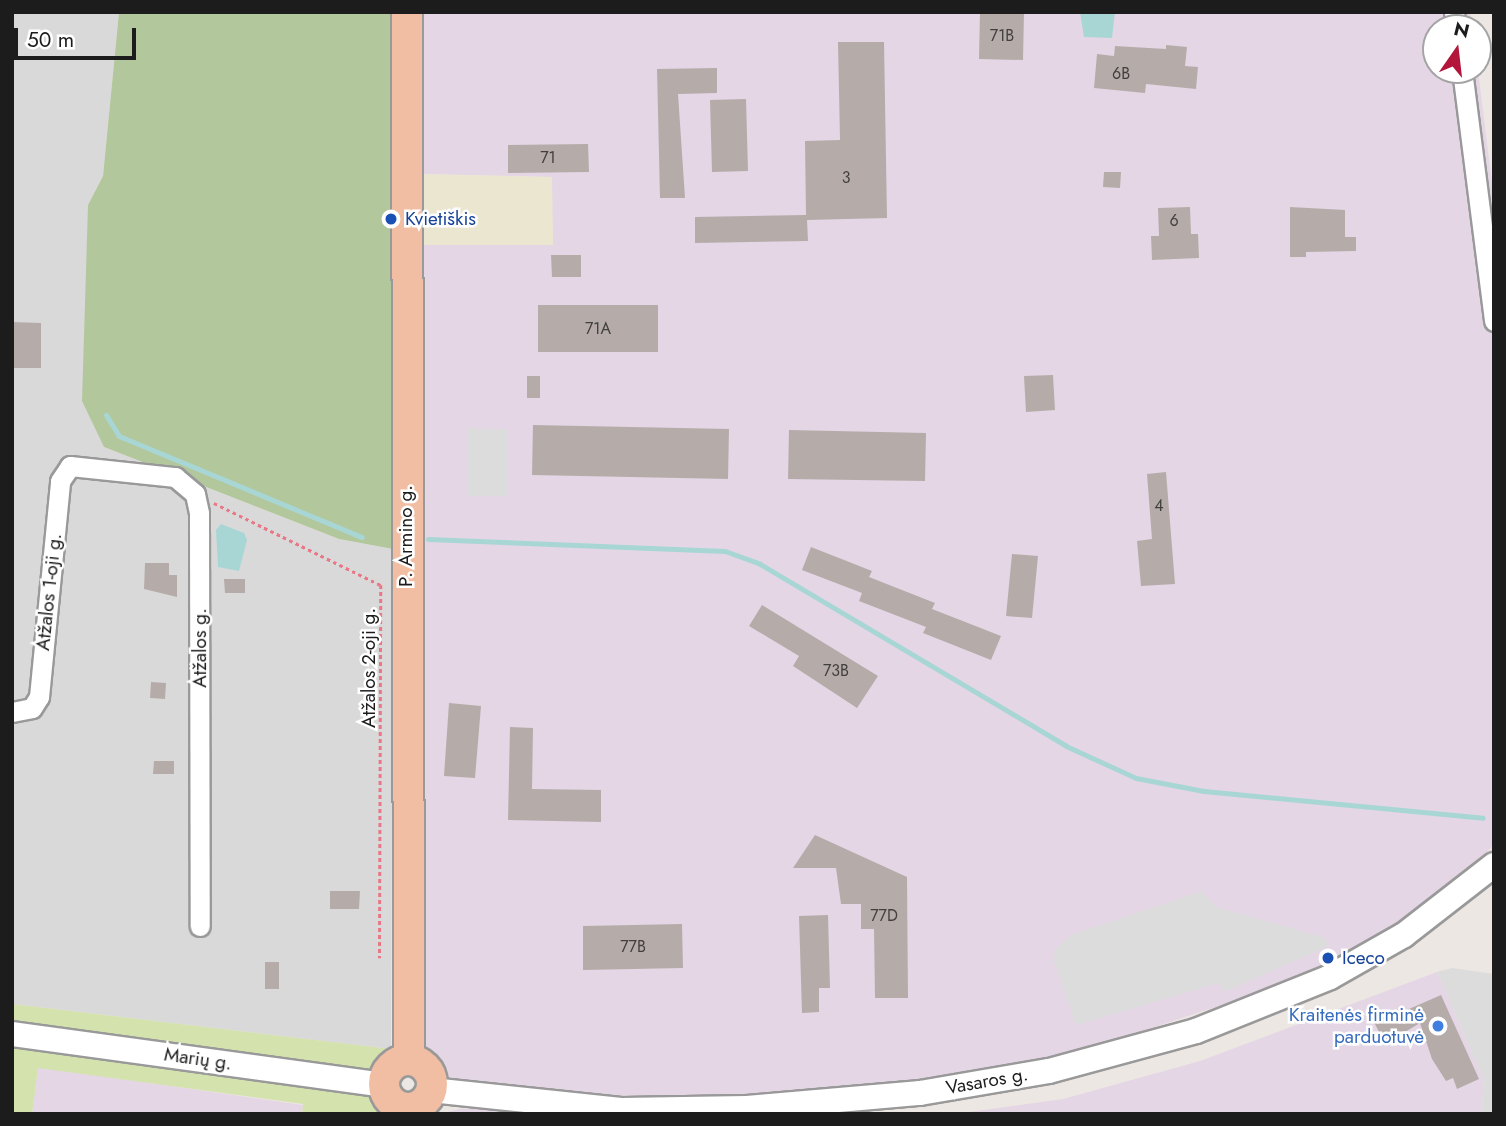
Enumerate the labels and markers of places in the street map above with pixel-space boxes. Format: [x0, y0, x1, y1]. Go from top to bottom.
place label: Kvietiškis [405, 208, 476, 230]
marker: Kvietiškis [383, 211, 399, 227]
place label: Iceco [1342, 947, 1385, 969]
marker: Iceco [1320, 950, 1336, 966]
place label: Kraitenės firminė parduotuvė [1289, 1004, 1424, 1048]
marker: Kraitenės firminė parduotuvė [1430, 1018, 1446, 1034]

